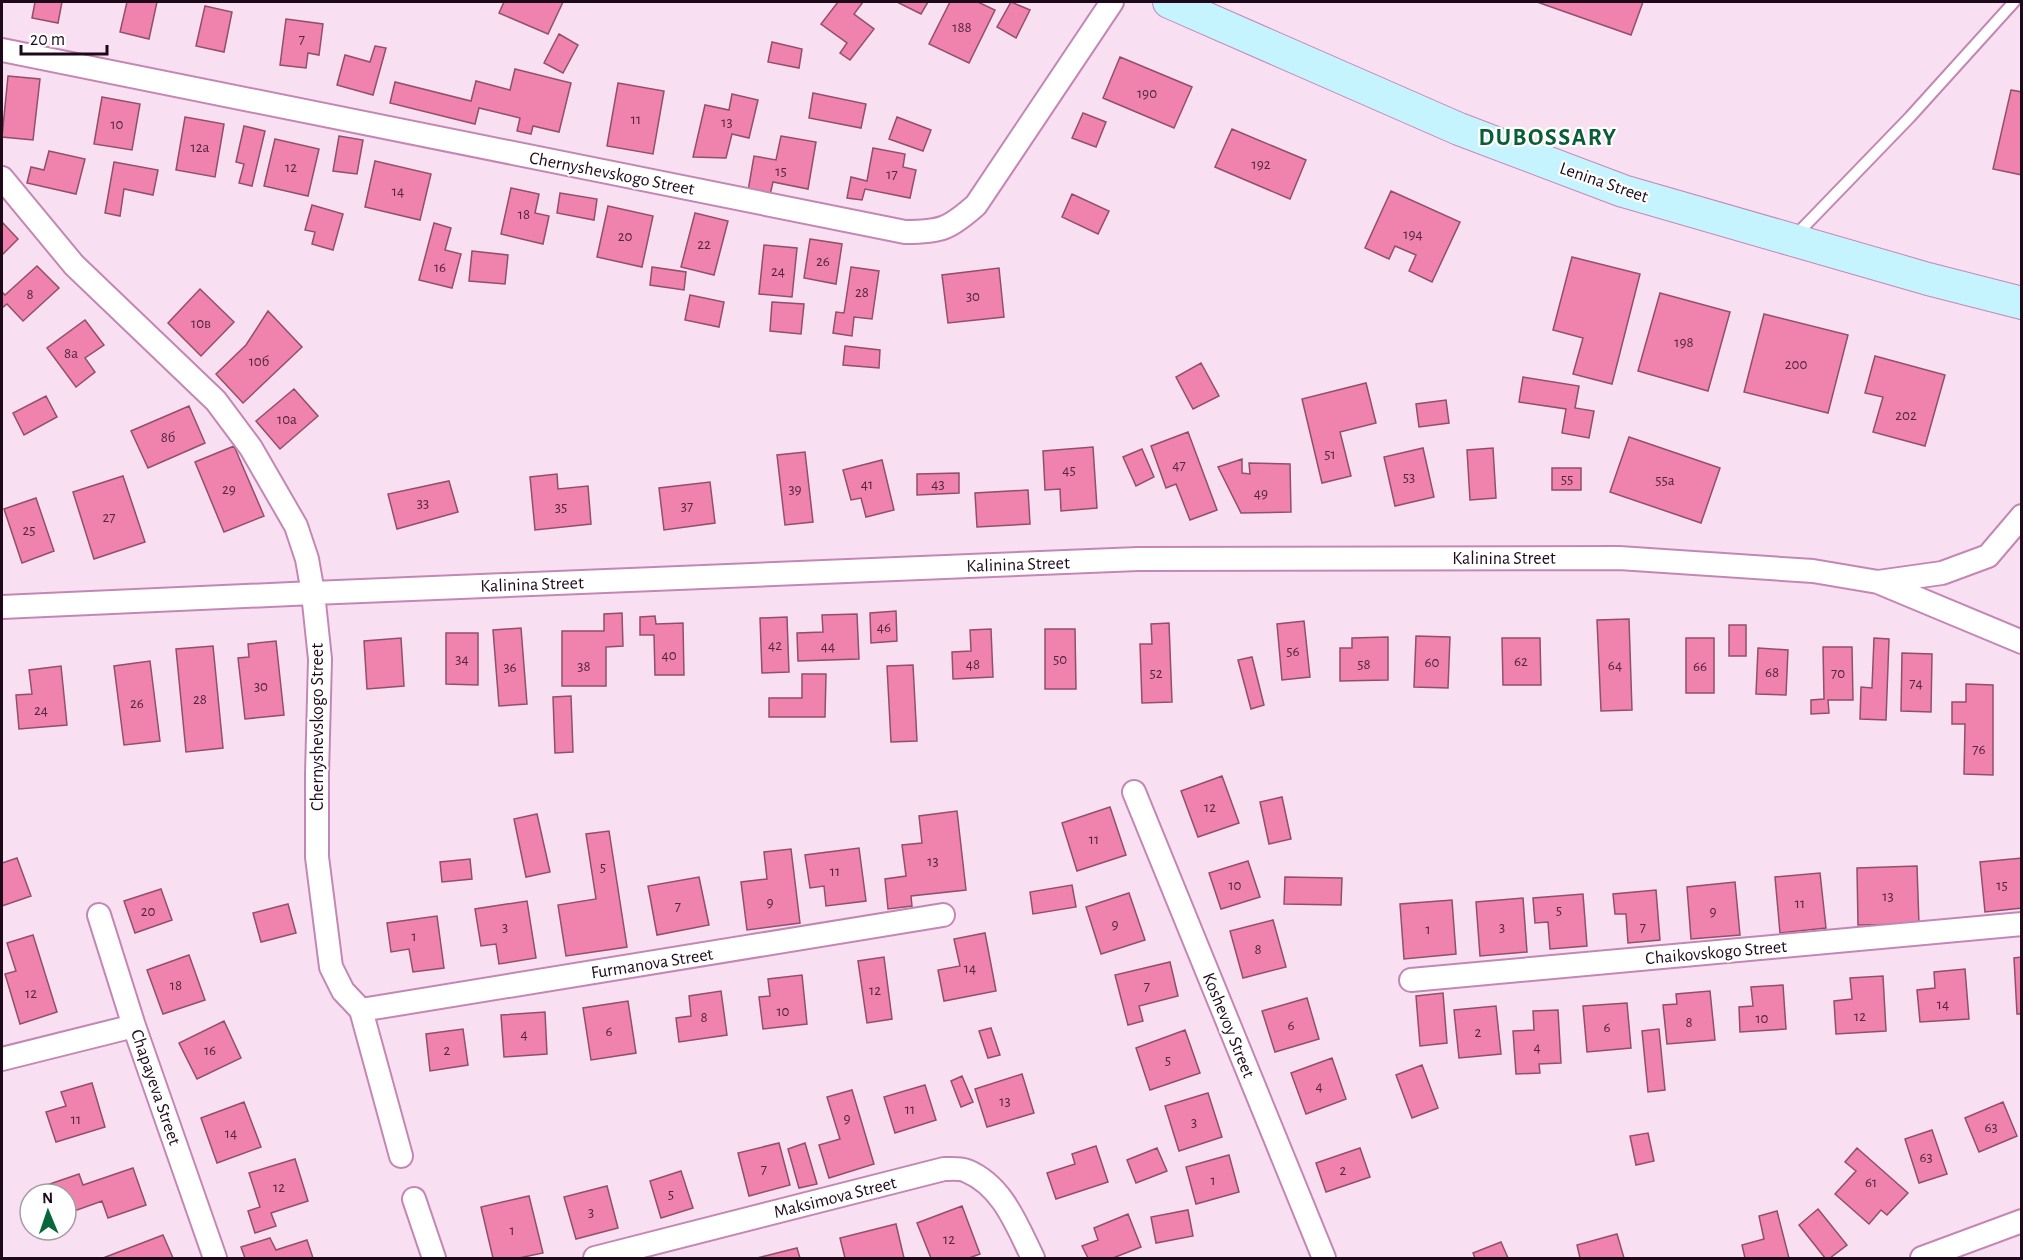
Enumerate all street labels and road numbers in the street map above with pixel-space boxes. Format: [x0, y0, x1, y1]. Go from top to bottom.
street label: Chernyshevskogo Street [528, 149, 696, 199]
street label: Lenina Street [1557, 159, 1650, 207]
street label: Kalinina Street [1452, 550, 1556, 568]
street label: Kalinina Street [966, 554, 1070, 576]
street label: Kalinina Street [480, 574, 584, 596]
street label: Chernyshevskogo Street [309, 643, 327, 811]
street label: Chaikovskogo Street [1645, 938, 1788, 968]
street label: Furmanova Street [590, 945, 715, 983]
street label: Koshevoy Street [1199, 970, 1257, 1081]
street label: Chapayeva Street [127, 1027, 183, 1148]
street label: Maksimova Street [772, 1174, 899, 1222]

